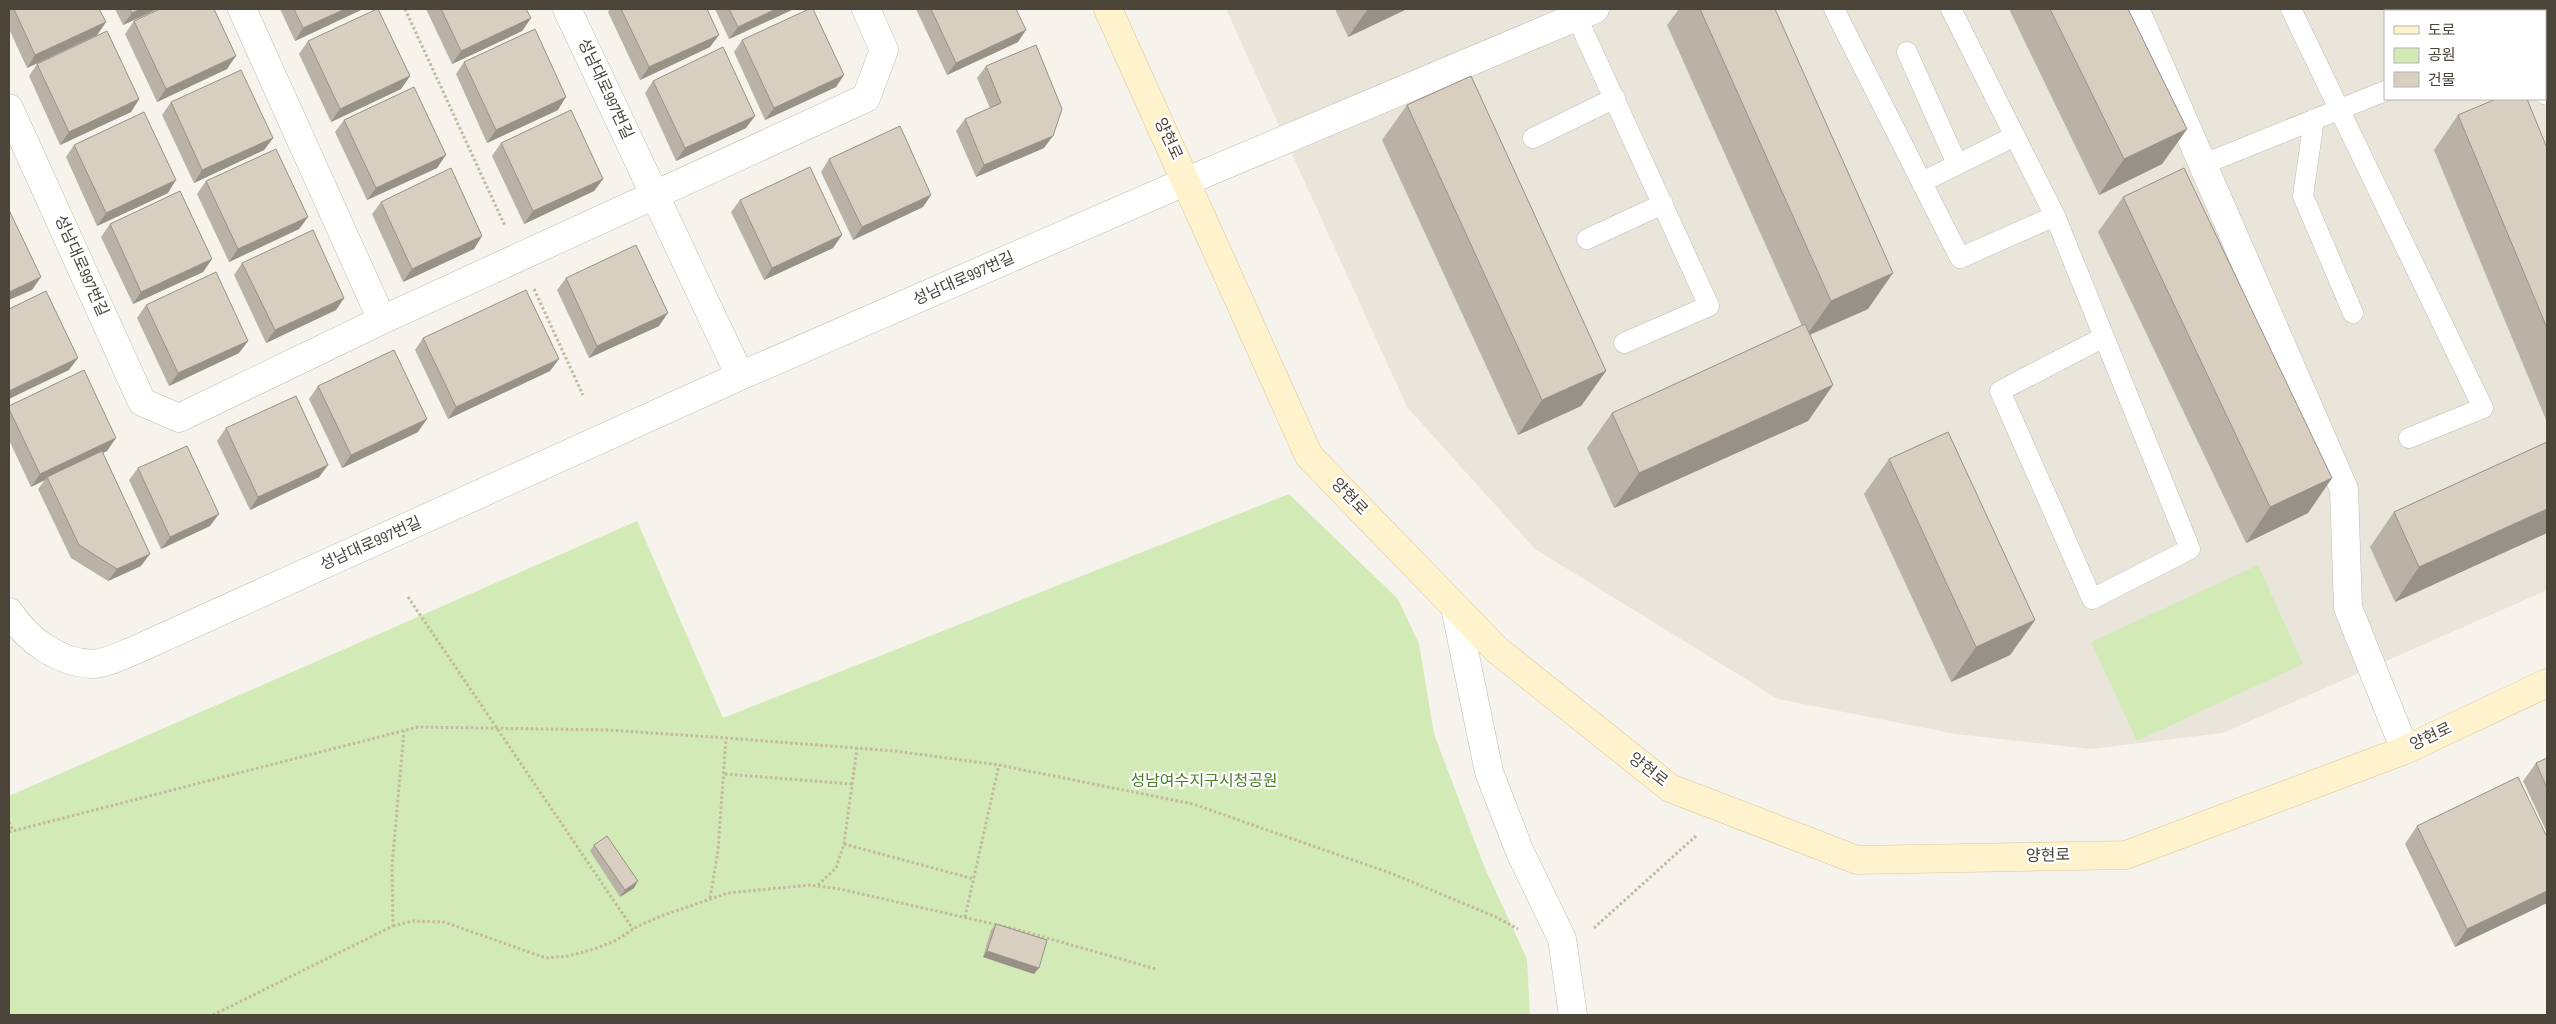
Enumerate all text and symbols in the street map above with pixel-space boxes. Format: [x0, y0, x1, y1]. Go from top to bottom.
legend [2384, 10, 2546, 100]
text: 도로 [2428, 21, 2456, 40]
street label: 성남대로997번길 [573, 36, 637, 142]
text: 공원 [2428, 46, 2456, 65]
text: 건물 [2428, 71, 2456, 90]
street label: 양현로 [1150, 115, 1186, 163]
street label: 성남대로997번길 [50, 212, 112, 320]
street label: 성남대로997번길 [910, 248, 1018, 310]
street label: 양현로 [1327, 475, 1371, 520]
street label: 성남대로997번길 [317, 513, 425, 575]
street label: 양현로 [2407, 719, 2455, 755]
street label: 양현로 [1625, 749, 1671, 791]
park label: 성남여수지구시청공원 [1130, 772, 1278, 791]
street label: 양현로 [2026, 846, 2071, 866]

